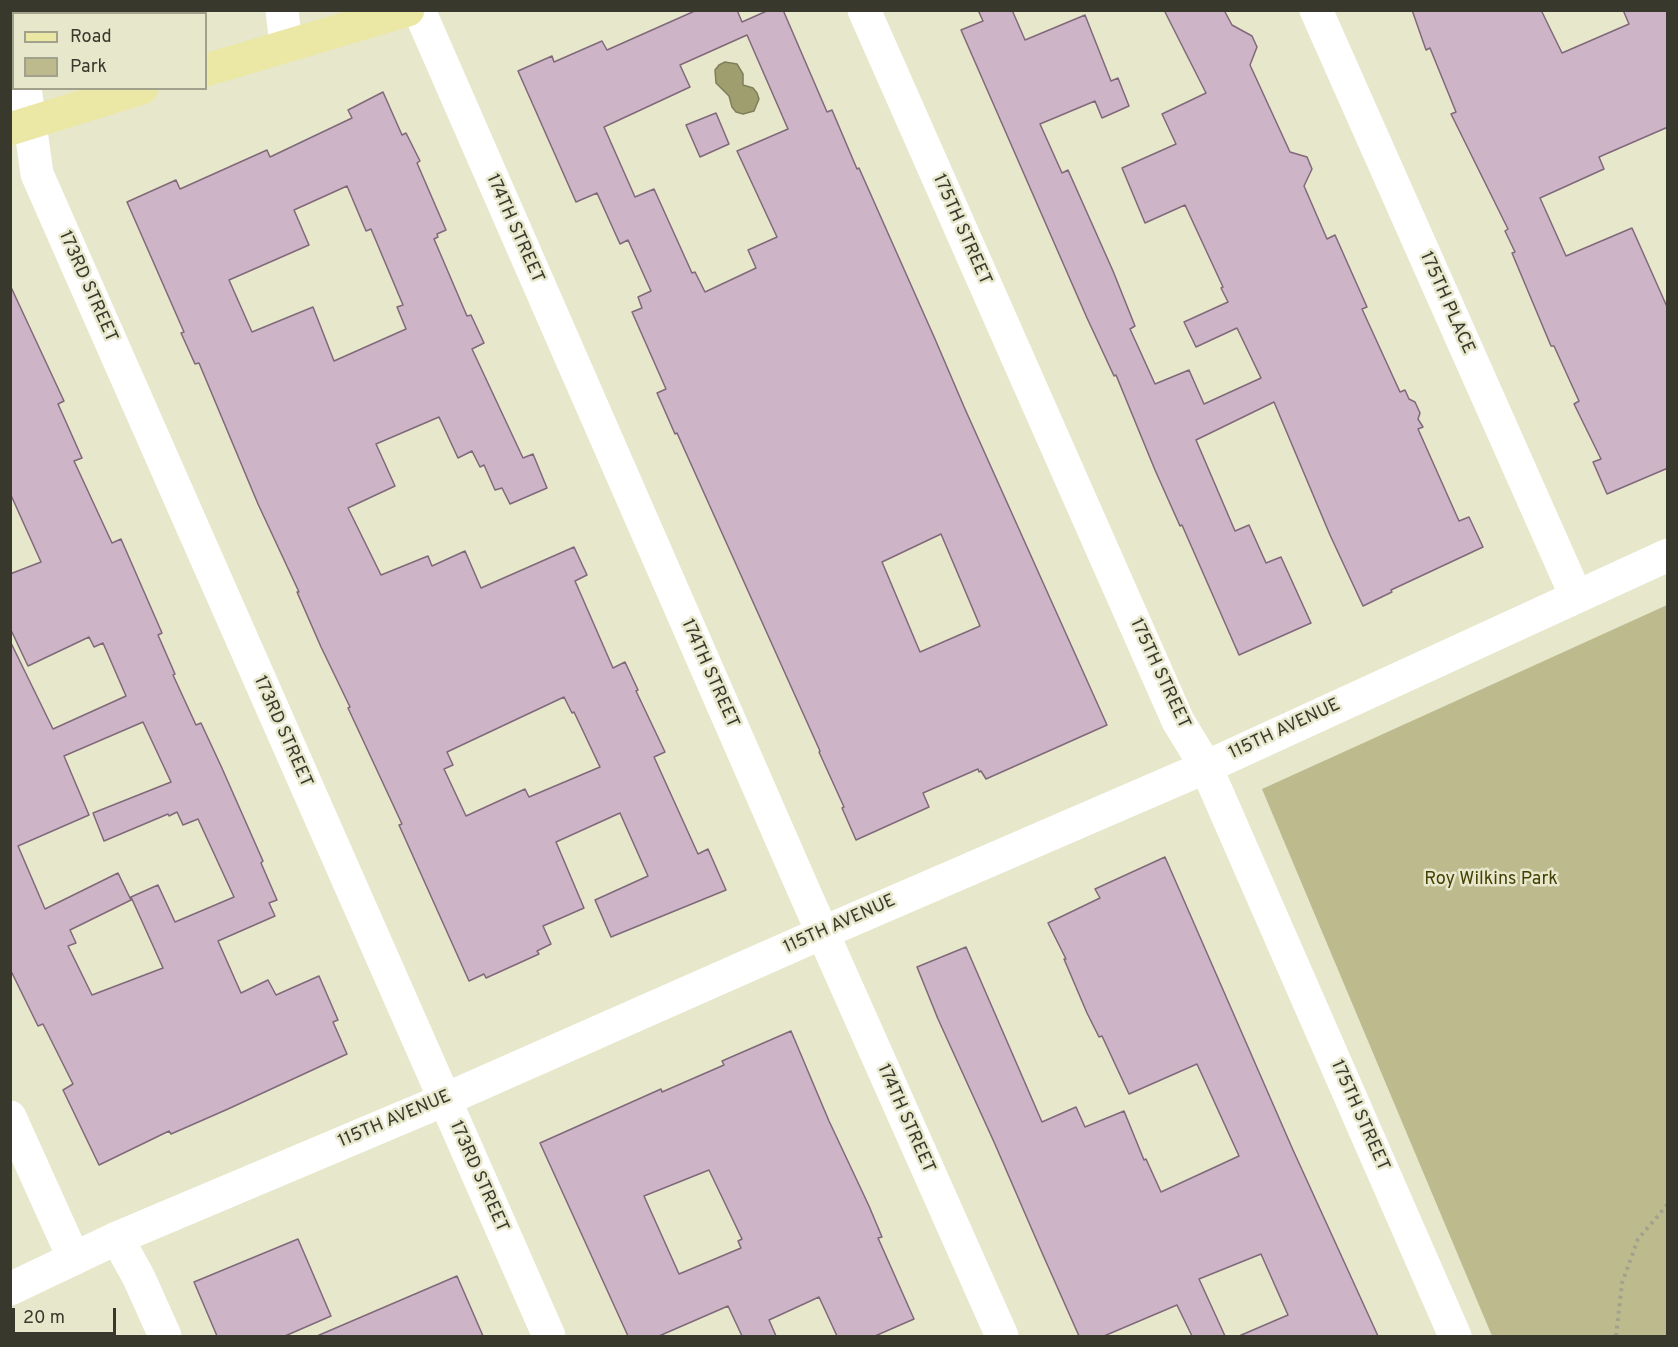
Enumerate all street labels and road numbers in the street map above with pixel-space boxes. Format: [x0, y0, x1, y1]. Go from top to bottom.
street label: 174TH STREET [480, 171, 548, 287]
street label: 175TH STREET [927, 171, 995, 289]
street label: 173RD STREET [53, 228, 121, 346]
street label: 175TH PLACE [1414, 249, 1478, 357]
street label: 174TH STREET [675, 616, 743, 732]
street label: 175TH STREET [1124, 616, 1194, 732]
street label: 173RD STREET [248, 673, 316, 791]
street label: 115TH AVENUE [1226, 695, 1344, 765]
street label: 115TH AVENUE [781, 891, 899, 959]
street label: 175TH STREET [1325, 1057, 1393, 1175]
street label: 174TH STREET [871, 1061, 939, 1177]
street label: 115TH AVENUE [335, 1087, 455, 1153]
street label: 173RD STREET [444, 1118, 512, 1236]

